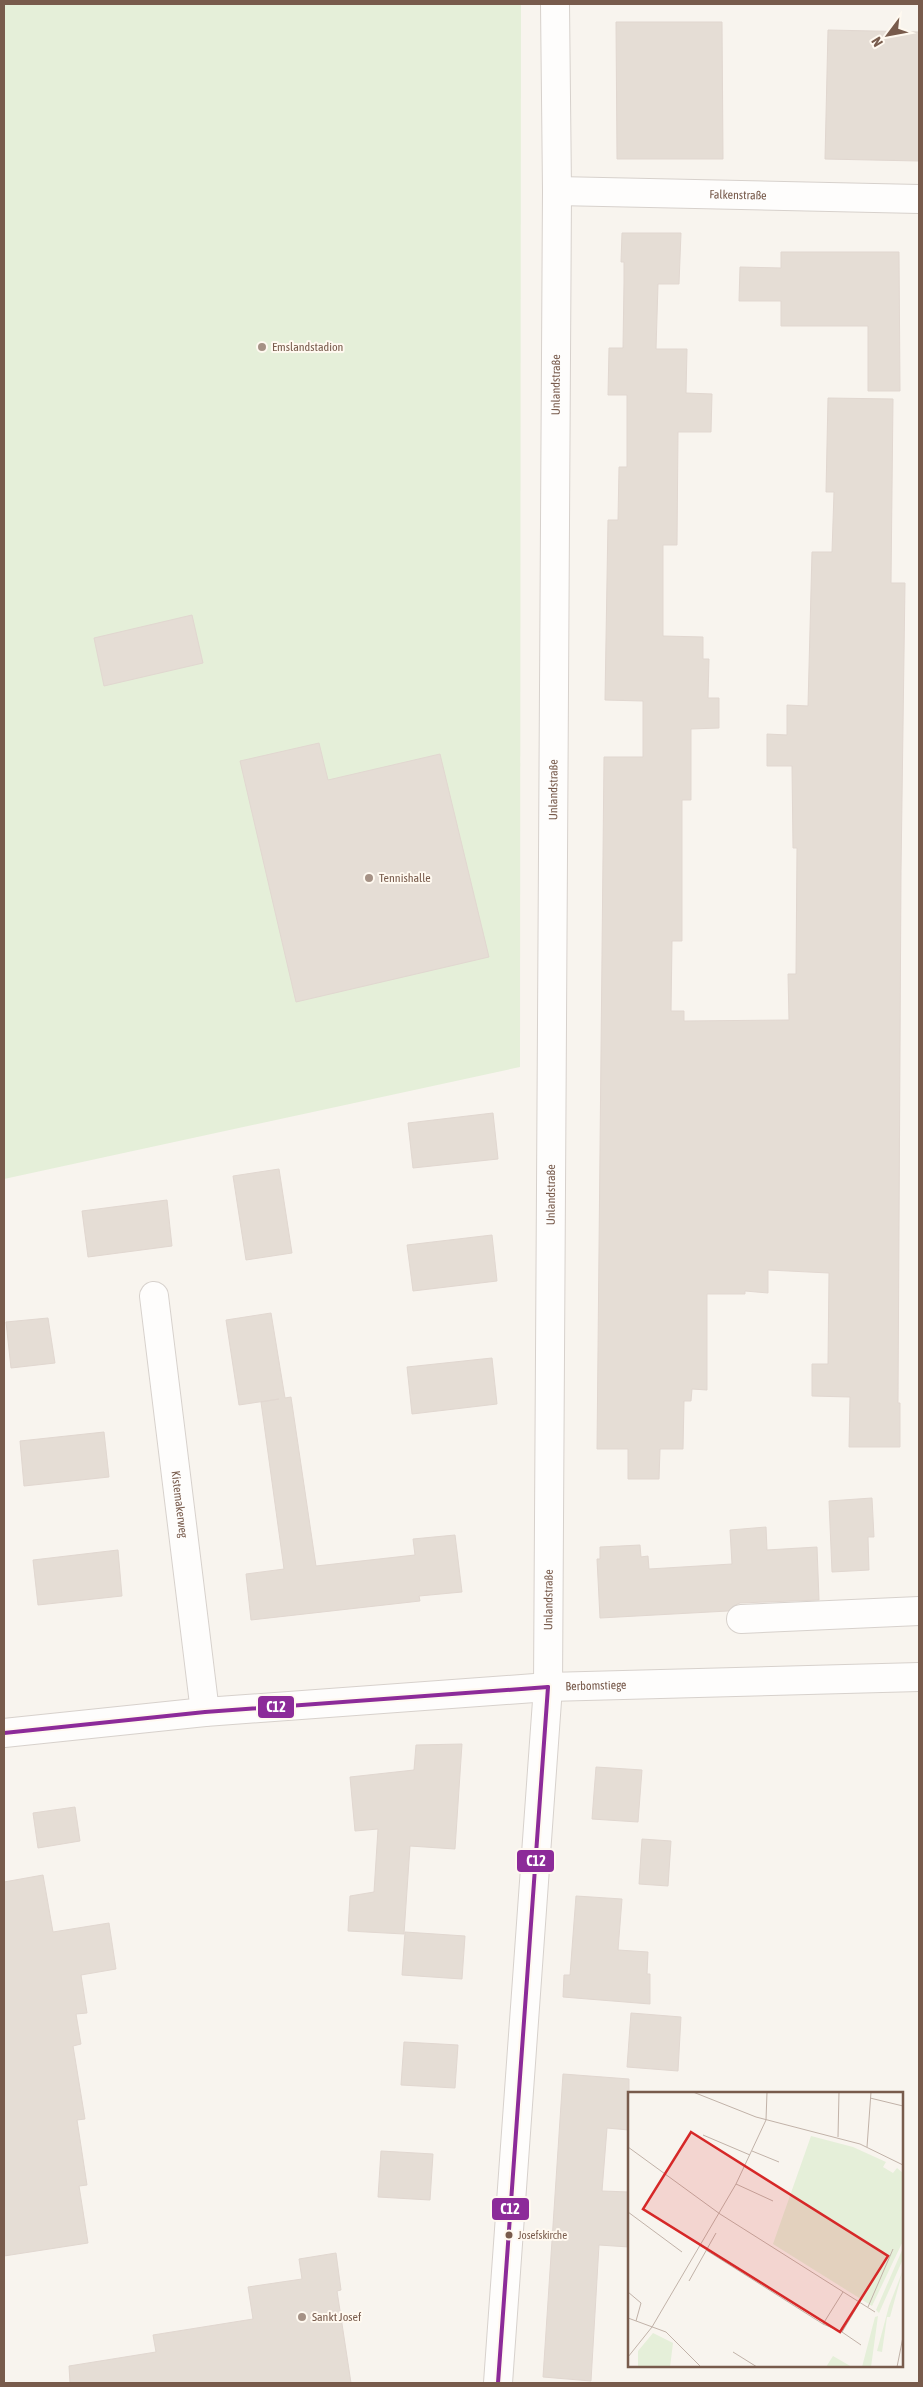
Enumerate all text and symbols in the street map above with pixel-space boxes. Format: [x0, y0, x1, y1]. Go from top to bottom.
north arrow [863, 10, 913, 60]
text: N [868, 34, 886, 50]
street label: Falkenstraße [709, 187, 767, 203]
place label: Emslandstadion [272, 340, 343, 354]
marker: Emslandstadion [256, 341, 268, 353]
street label: Unlandstraße [549, 354, 563, 415]
street label: Unlandstraße [546, 759, 561, 820]
place label: Tennishalle [379, 871, 431, 885]
marker: Tennishalle [363, 872, 375, 884]
street label: Unlandstraße [544, 1164, 558, 1225]
street label: Kistemakerweg [168, 1470, 191, 1540]
street label: Unlandstraße [541, 1569, 556, 1630]
street label: Berbomstiege [565, 1678, 627, 1694]
line badge: C12 [257, 1695, 295, 1719]
text: C12 [266, 1699, 286, 1715]
line badge: C12 [516, 1849, 555, 1873]
text: C12 [526, 1853, 546, 1869]
inset map [628, 2092, 903, 2367]
line badge: C12 [491, 2197, 530, 2221]
text: C12 [500, 2201, 520, 2217]
place label: Josefskirche [518, 2229, 567, 2241]
marker: Josefskirche [504, 2230, 514, 2240]
place label: Sankt Josef [312, 2310, 362, 2324]
marker: Sankt Josef [296, 2311, 308, 2323]

